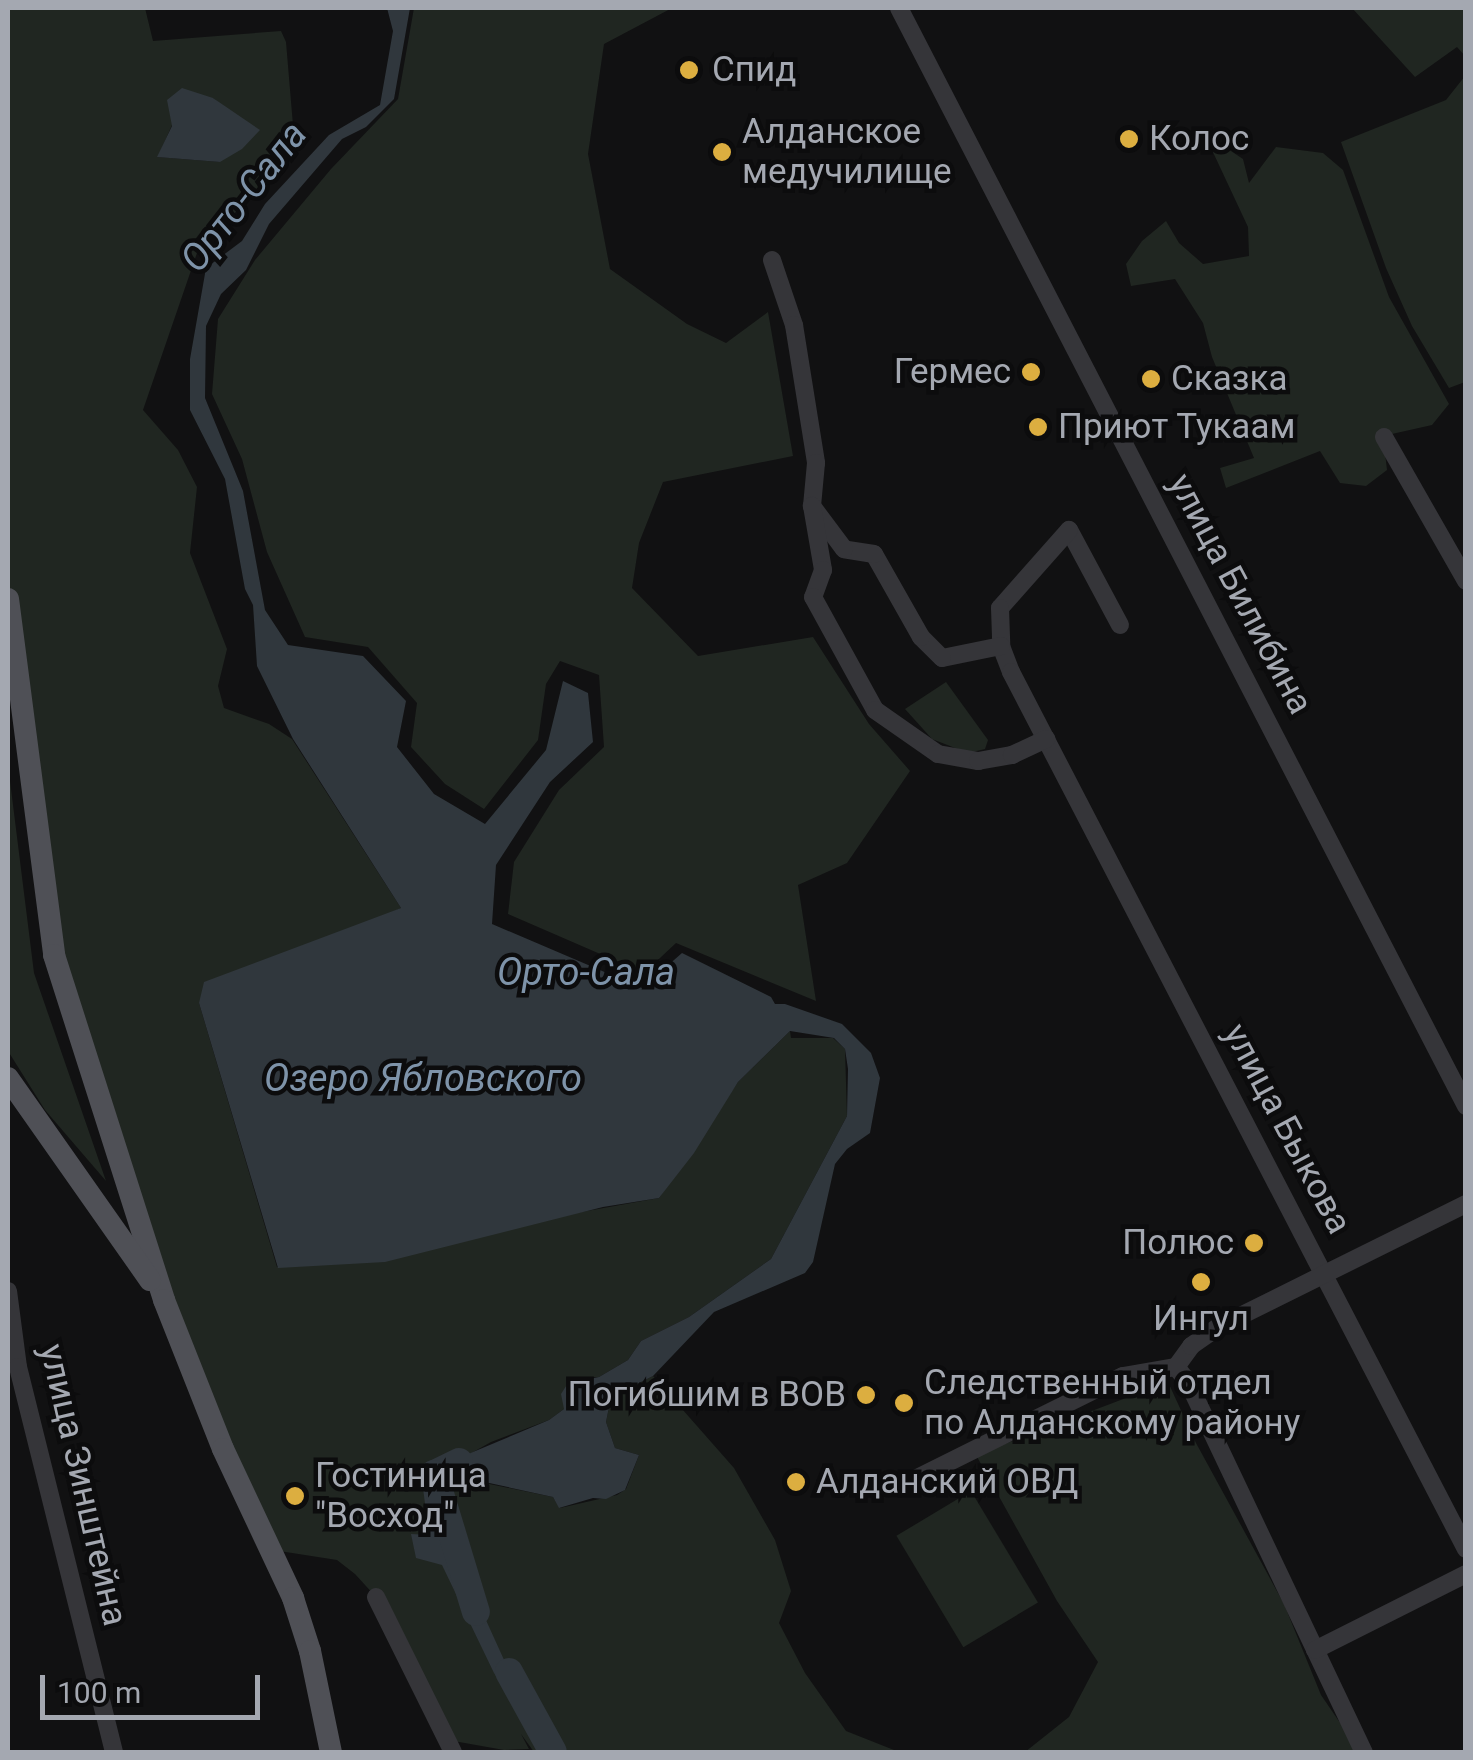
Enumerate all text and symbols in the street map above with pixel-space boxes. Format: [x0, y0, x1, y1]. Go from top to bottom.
place label: Спид [712, 49, 796, 91]
marker: Спид [676, 57, 702, 83]
place label: Алданское медучилище [742, 111, 952, 193]
water label: Орто-Сала [171, 113, 317, 281]
place label: Колос [1149, 118, 1249, 160]
marker: Колос [1118, 128, 1140, 150]
marker: Алданское медучилище [711, 141, 733, 163]
place label: Гермес [894, 351, 1011, 393]
place label: Сказка [1171, 358, 1287, 400]
marker: Гермес [1020, 361, 1042, 383]
marker: Сказка [1140, 368, 1162, 390]
place label: Приют Тукаам [1058, 406, 1296, 448]
marker: Приют Тукаам [1027, 416, 1049, 438]
street label: улица Билибина [1159, 467, 1321, 721]
water label: Орто-Сала [497, 950, 675, 996]
street label: улица Быкова [1214, 1017, 1360, 1241]
water label: Озеро Ябловского [264, 1056, 582, 1102]
place label: Полюс [1122, 1222, 1234, 1264]
marker: Полюс [1243, 1232, 1265, 1254]
marker: Ингул [1190, 1271, 1212, 1293]
place label: Ингул [1153, 1298, 1249, 1340]
street label: улица Зинштейна [30, 1340, 136, 1630]
place label: Следственный отдел по Алданскому району [924, 1362, 1300, 1444]
place label: Погибшим в ВОВ [568, 1374, 846, 1416]
marker: Погибшим в ВОВ [855, 1384, 877, 1406]
marker: Следственный отдел по Алданскому району [893, 1392, 915, 1414]
place label: Гостиница "Восход" [315, 1455, 487, 1537]
place label: Алданский ОВД [816, 1461, 1078, 1503]
marker: Алданский ОВД [785, 1471, 807, 1493]
marker: Гостиница "Восход" [284, 1485, 306, 1507]
scale bar [45, 1655, 265, 1717]
text: 100 m [57, 1675, 141, 1710]

